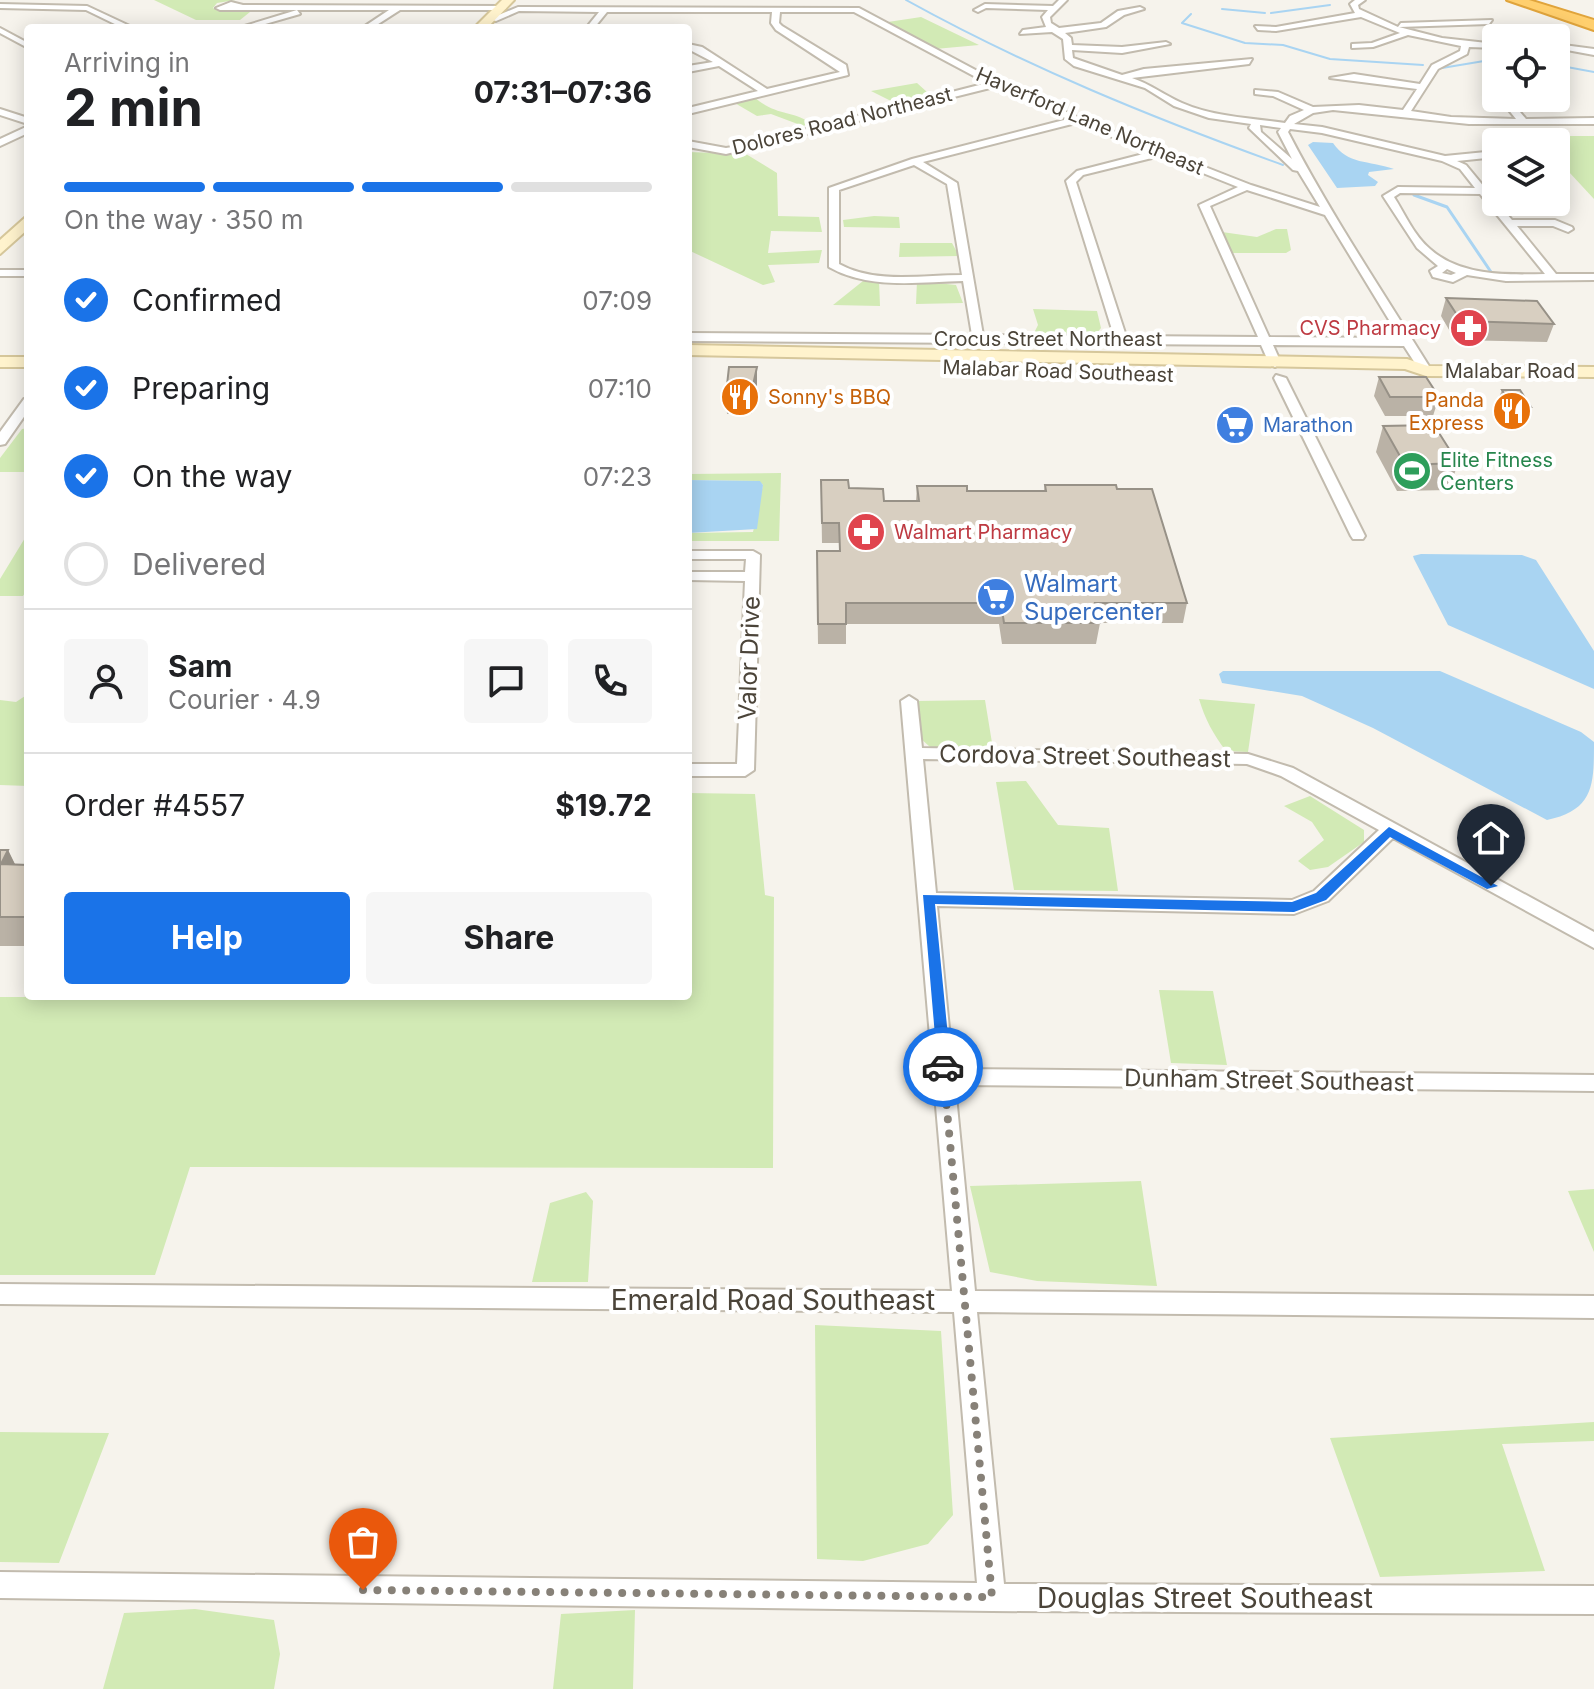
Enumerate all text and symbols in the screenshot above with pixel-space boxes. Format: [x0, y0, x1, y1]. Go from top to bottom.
map controls [1482, 24, 1570, 216]
button: locate [1482, 24, 1570, 112]
text: Arriving in [64, 47, 190, 78]
street label: Haverford Lane Northeast [972, 62, 1208, 180]
text: 07:31–07:36 [474, 74, 652, 110]
text: 2 min [64, 76, 203, 139]
street label: Dolores Road Northeast [730, 82, 955, 160]
button: layers [1482, 128, 1570, 216]
text: On the way · 350 m [64, 204, 303, 235]
icon: check [64, 278, 108, 322]
text: Confirmed [132, 282, 282, 318]
text: 07:09 [582, 285, 652, 316]
pharmacy icon: CVS Pharmacy [1448, 307, 1490, 349]
place label: CVS Pharmacy [1299, 316, 1441, 340]
street label: Crocus Street Northeast [934, 327, 1163, 351]
street label: Malabar Road Southeast [942, 355, 1174, 387]
street label: Malabar Road [1445, 359, 1575, 383]
icon: check [64, 366, 108, 410]
text: Preparing [132, 370, 270, 406]
text: 07:10 [588, 373, 652, 404]
restaurant icon: Sonny's BBQ [719, 376, 761, 418]
place label: Sonny's BBQ [768, 385, 891, 409]
place label: Panda Express [1409, 388, 1484, 435]
restaurant icon: Panda Express [1491, 390, 1533, 432]
supermarket icon: Marathon [1214, 404, 1256, 446]
place label: Marathon [1263, 413, 1353, 437]
place label: Elite Fitness Centers [1440, 448, 1553, 495]
sports icon: Elite Fitness Centers [1391, 450, 1433, 492]
icon: check [64, 454, 108, 498]
text: On the way [132, 458, 292, 494]
text: 07:23 [583, 461, 652, 492]
pharmacy icon: Walmart Pharmacy [845, 511, 887, 553]
place label: Walmart Pharmacy [894, 520, 1072, 544]
text: Delivered [132, 546, 266, 582]
place label: Walmart Supercenter [1024, 569, 1163, 626]
supermarket icon: Walmart Supercenter [975, 576, 1017, 618]
street label: Valor Drive [732, 595, 766, 721]
button: person [64, 639, 148, 723]
button: chat [464, 639, 548, 723]
button: phone [568, 639, 652, 723]
text: Sam [168, 648, 232, 684]
text: Courier · 4.9 [168, 684, 321, 715]
street label: Cordova Street Southeast [939, 739, 1231, 773]
text: Order #4557 [64, 787, 245, 823]
text: $19.72 [555, 787, 652, 823]
pin [1457, 804, 1525, 886]
icon: home [1469, 816, 1513, 860]
button: Help [64, 892, 350, 984]
button: Share [366, 892, 652, 984]
courier [903, 1027, 983, 1107]
icon: car [921, 1045, 965, 1089]
street label: Dunham Street Southeast [1124, 1063, 1414, 1097]
street label: Emerald Road Southeast [611, 1283, 935, 1317]
pin [329, 1508, 397, 1590]
icon: bag [341, 1520, 385, 1564]
street label: Douglas Street Southeast [1037, 1581, 1373, 1615]

